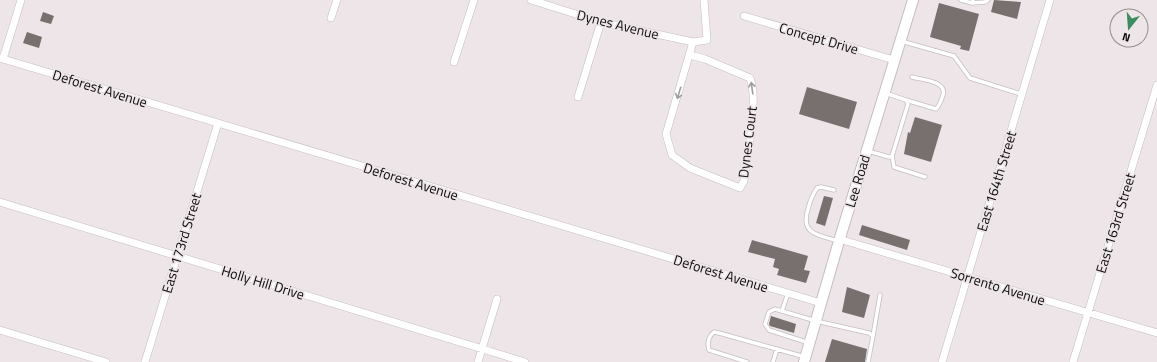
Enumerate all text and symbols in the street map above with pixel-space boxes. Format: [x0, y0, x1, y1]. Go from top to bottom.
street label: Dynes Avenue [575, 4, 661, 44]
north arrow [1109, 8, 1149, 48]
street label: Concept Drive [777, 17, 861, 59]
text: N [1120, 29, 1132, 46]
street label: Deforest Avenue [50, 64, 150, 112]
one-way arrow [748, 82, 756, 95]
one-way arrow [675, 86, 682, 99]
street label: Dynes Court [732, 105, 762, 179]
street label: East 164th Street [971, 128, 1021, 234]
street label: Lee Road [839, 152, 875, 210]
street label: Deforest Avenue [361, 157, 461, 205]
street label: East 163rd Street [1090, 170, 1140, 276]
street label: East 173rd Street [156, 190, 206, 296]
street label: Deforest Avenue [671, 249, 771, 297]
street label: Holly Hill Drive [219, 259, 307, 305]
street label: Sorrento Avenue [948, 262, 1048, 310]

